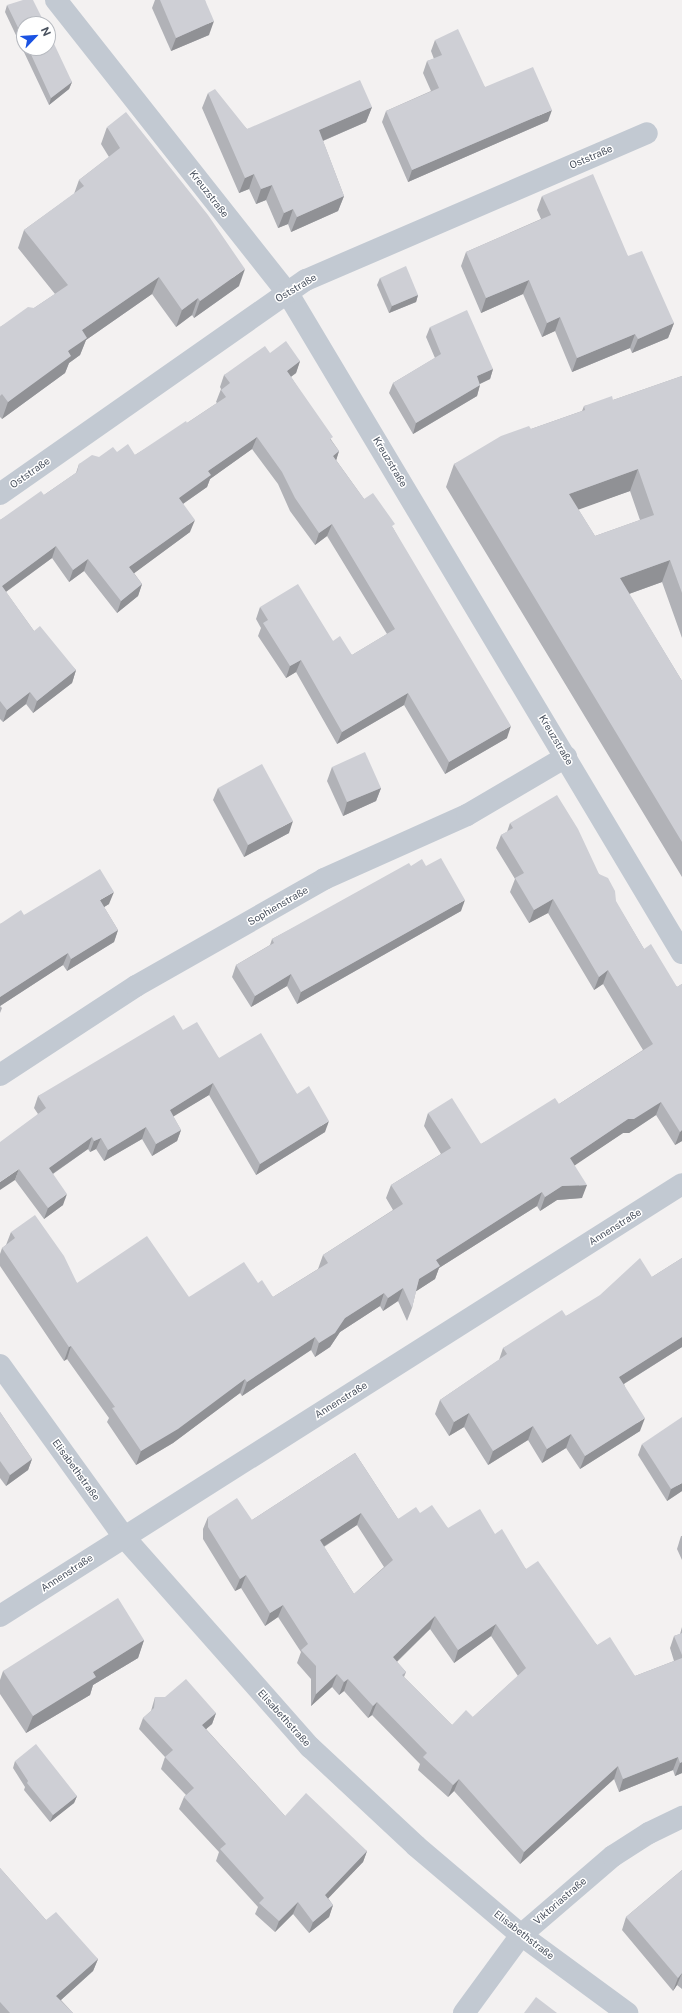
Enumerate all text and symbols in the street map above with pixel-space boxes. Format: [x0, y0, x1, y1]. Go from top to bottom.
north arrow [16, 16, 56, 56]
text: N [39, 25, 53, 38]
street label: Oststraße [568, 143, 614, 171]
street label: Kreuzstraße [187, 168, 231, 220]
street label: Oststraße [273, 271, 319, 305]
street label: Kreuzstraße [370, 435, 410, 489]
street label: Oststraße [8, 455, 52, 491]
street label: Kreuzstraße [536, 713, 576, 767]
street label: Sophienstraße [246, 884, 310, 928]
street label: Annenstraße [587, 1206, 643, 1248]
street label: Annenstraße [313, 1379, 369, 1421]
street label: Elisabethstraße [50, 1437, 102, 1503]
street label: Annenstraße [39, 1552, 95, 1594]
street label: Elisabethstraße [255, 1687, 313, 1749]
street label: Viktoriastraße [531, 1875, 589, 1927]
street label: Elisabethstraße [492, 1908, 556, 1962]

